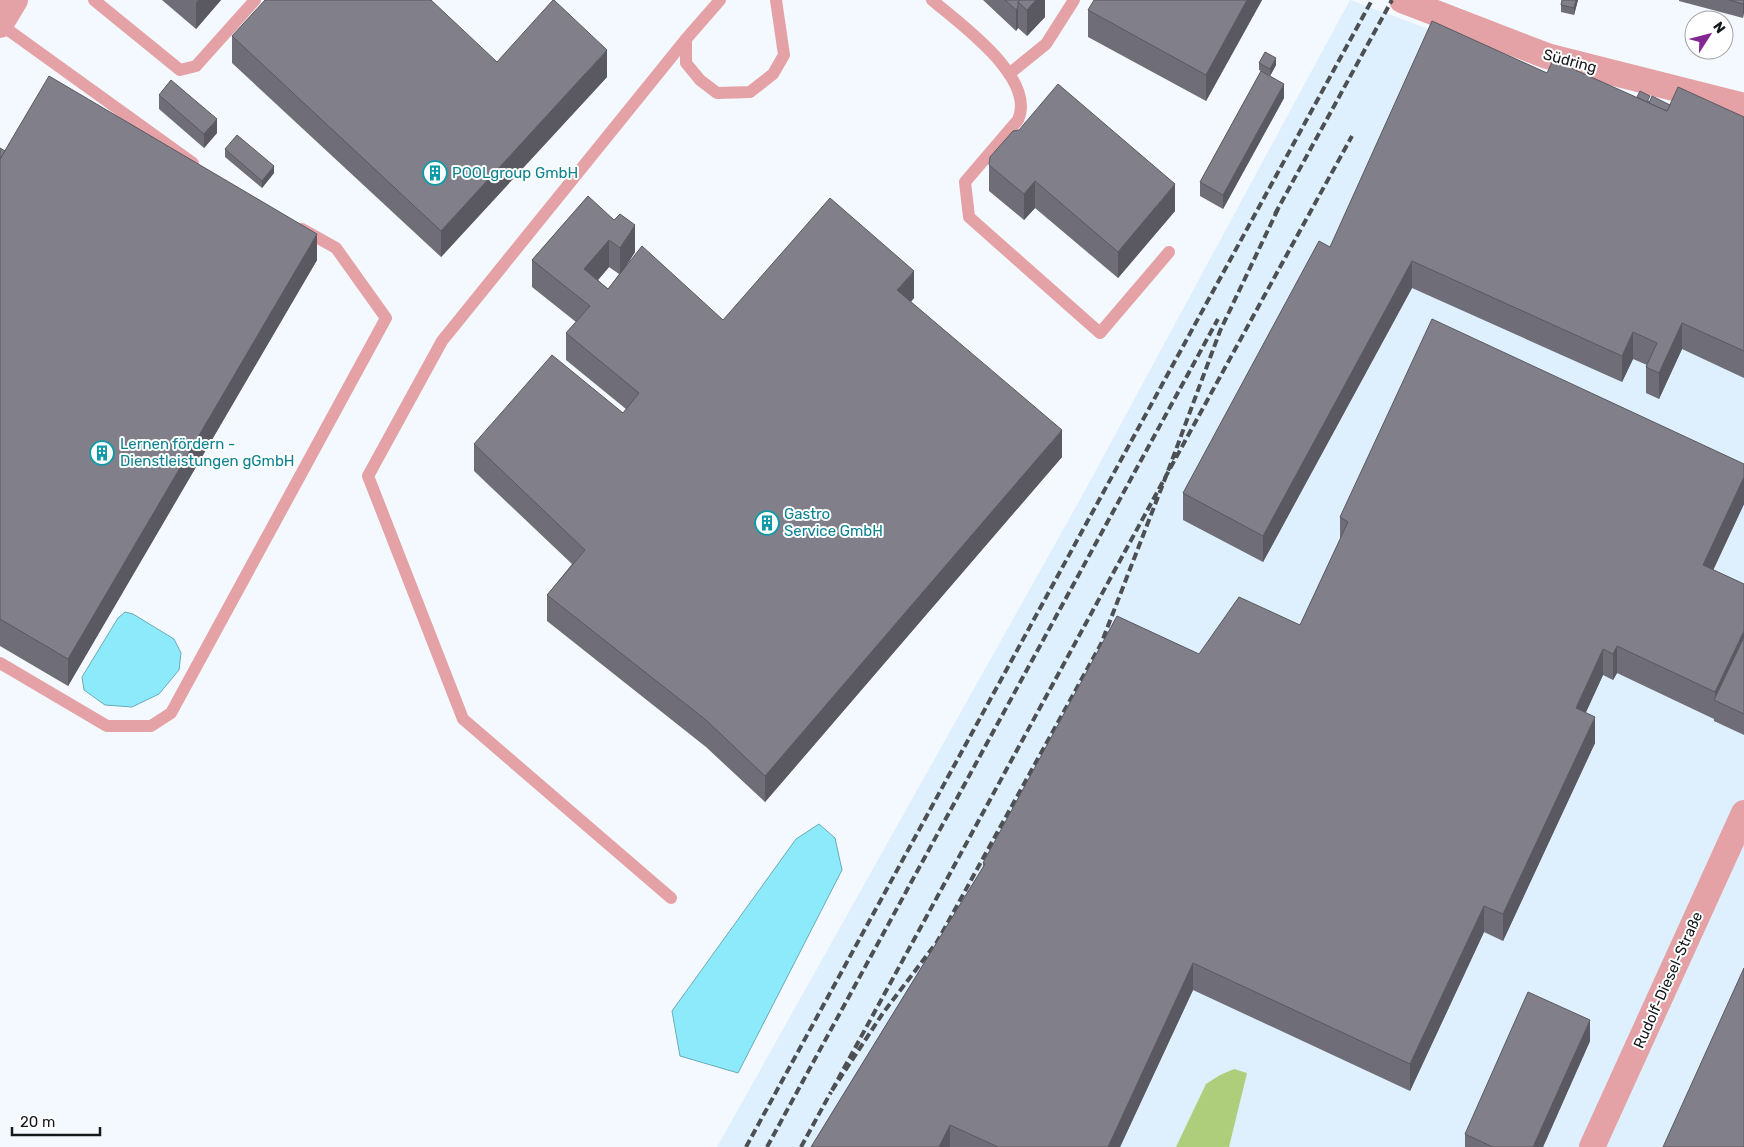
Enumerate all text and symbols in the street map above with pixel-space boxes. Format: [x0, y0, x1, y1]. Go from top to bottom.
north arrow [1684, 10, 1734, 60]
text: N [1709, 19, 1729, 37]
street label: Südring [1541, 45, 1599, 77]
building icon: POOLgroup GmbH [422, 160, 448, 186]
place label: POOLgroup GmbH [452, 164, 578, 182]
place label: Lernen fördern - Dienstleistungen gGmbH [120, 435, 295, 470]
building icon: Lernen fördern - Dienstleistungen gGmbH [89, 440, 115, 466]
place label: Gastro Service GmbH [784, 505, 883, 540]
building icon: Gastro Service GmbH [754, 510, 780, 536]
street label: Rudolf-Diesel-Straße [1630, 909, 1706, 1051]
scale bar [12, 1104, 100, 1136]
text: 20 m [20, 1113, 55, 1131]

